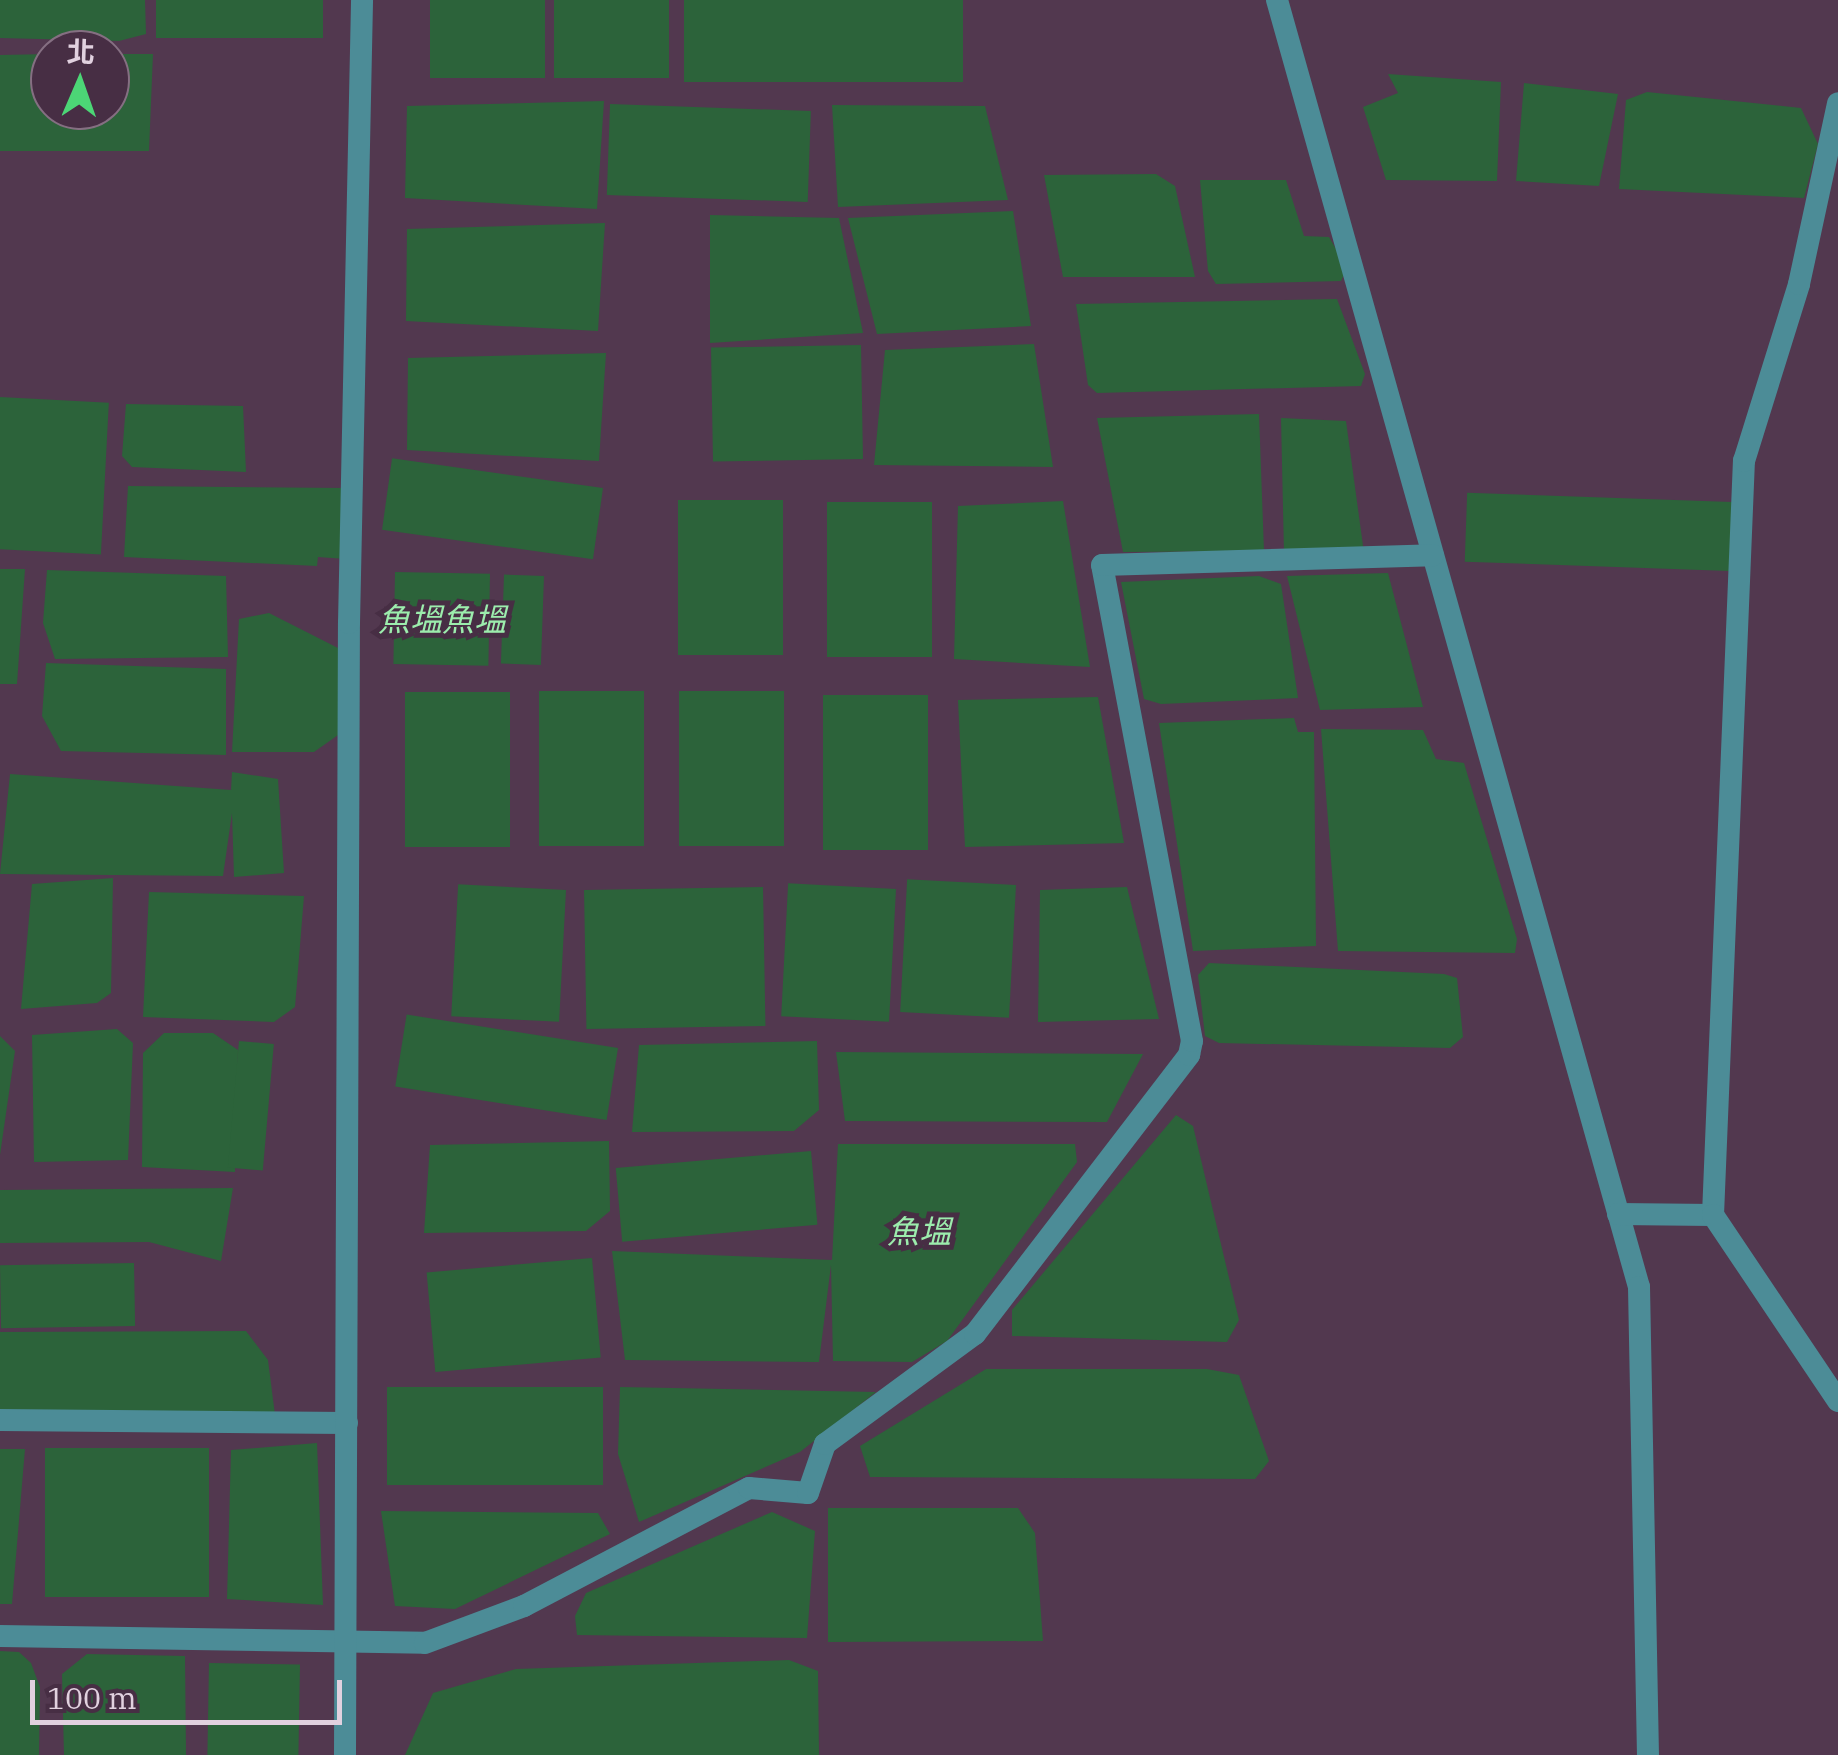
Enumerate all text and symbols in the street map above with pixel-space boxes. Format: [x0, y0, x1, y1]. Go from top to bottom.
north arrow [30, 30, 130, 130]
text: 北 [66, 33, 96, 70]
water label: 魚塭魚塭 [378, 600, 506, 638]
water label: 魚塭 [887, 1212, 951, 1250]
scale bar [35, 1660, 348, 1722]
text: 100 m [47, 1678, 137, 1717]

